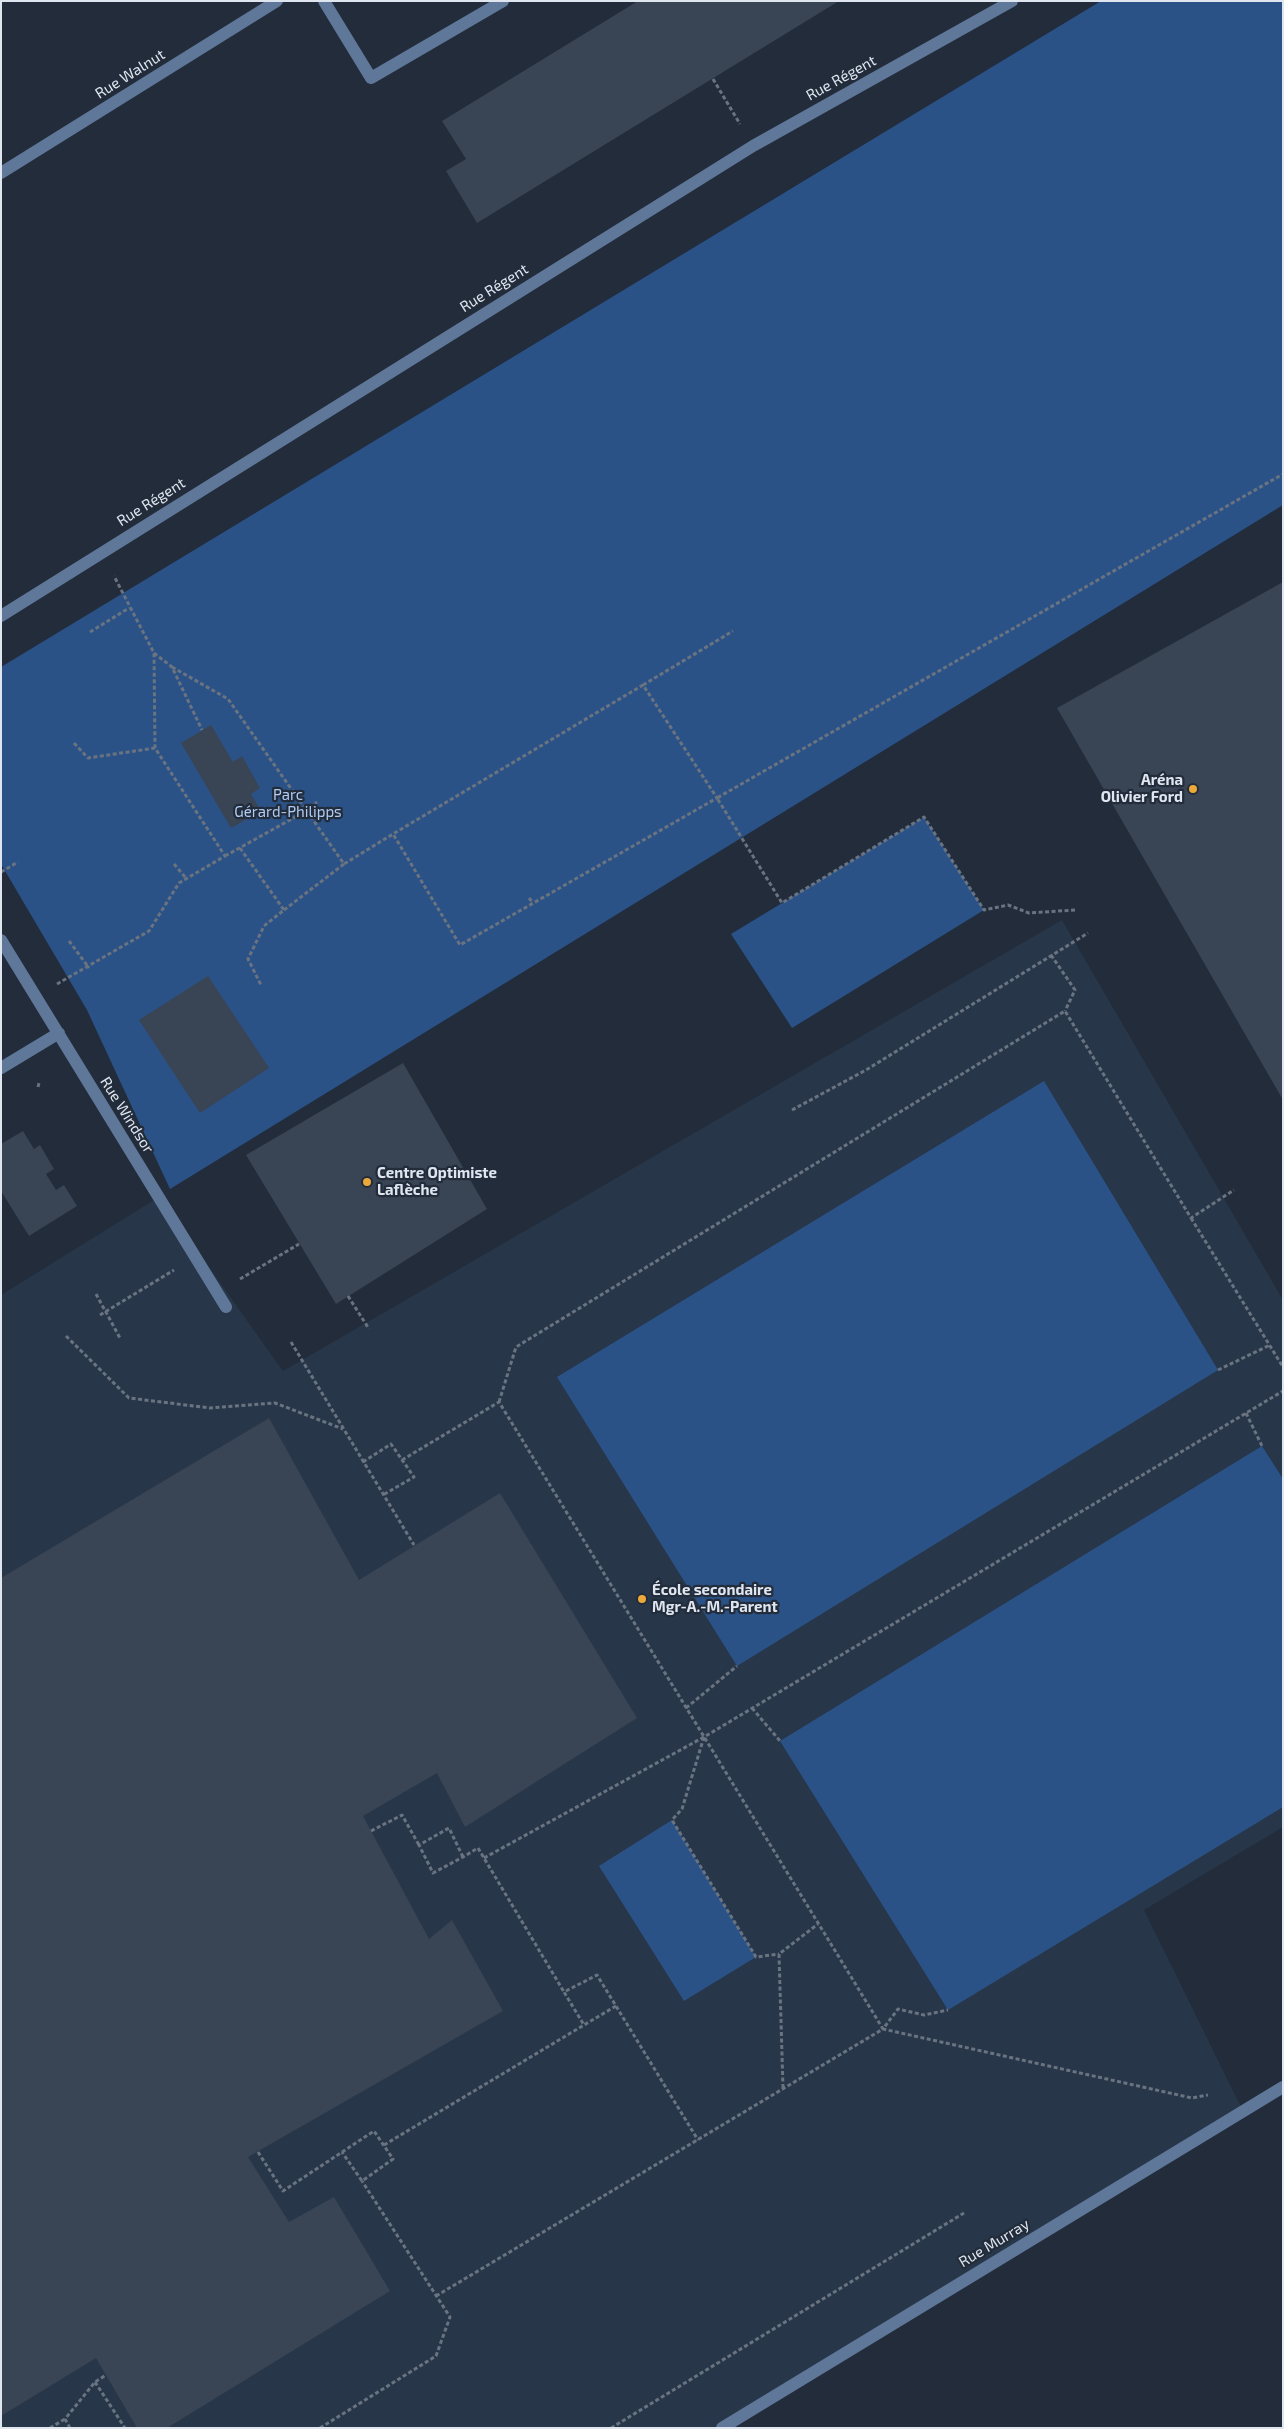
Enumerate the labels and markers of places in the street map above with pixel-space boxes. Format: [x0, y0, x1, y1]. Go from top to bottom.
place label: Aréna Olivier Ford [1101, 771, 1183, 806]
marker: Aréna Olivier Ford [1187, 783, 1199, 795]
place label: Centre Optimiste Laflèche [377, 1164, 497, 1199]
marker: Centre Optimiste Laflèche [361, 1176, 373, 1188]
place label: École secondaire Mgr-A.-M.-Parent [652, 1581, 778, 1616]
marker: École secondaire Mgr-A.-M.-Parent [636, 1593, 648, 1605]

